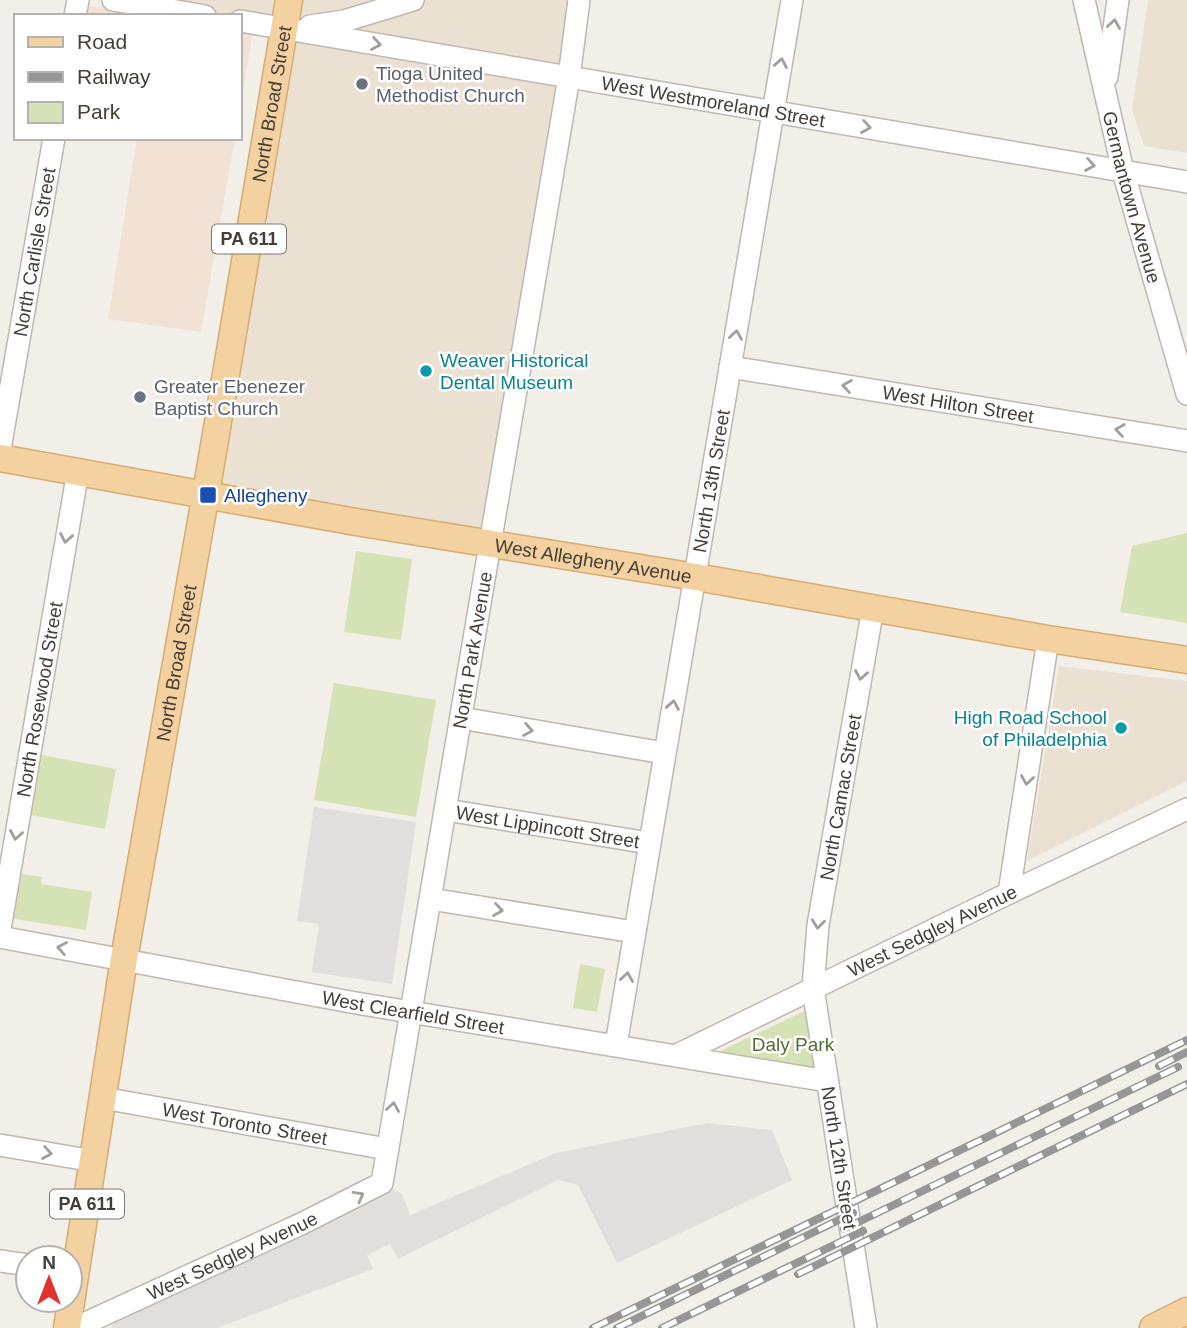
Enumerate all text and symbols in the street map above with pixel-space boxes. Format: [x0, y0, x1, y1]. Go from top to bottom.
legend [14, 14, 242, 140]
one-way arrow [1106, 18, 1121, 30]
street label: North Broad Street [248, 23, 295, 184]
text: Road [77, 30, 127, 53]
one-way arrow [370, 36, 382, 51]
one-way arrow [773, 57, 788, 69]
place label: Tioga United Methodist Church [376, 63, 525, 106]
text: Railway [77, 65, 151, 88]
street label: West Westmoreland Street [600, 72, 827, 131]
marker: Tioga United Methodist Church [354, 76, 370, 92]
text: Park [77, 100, 121, 123]
street label: Germantown Avenue [1099, 109, 1165, 286]
one-way arrow [860, 119, 872, 134]
one-way arrow [1084, 157, 1096, 172]
street label: North Carlisle Street [9, 165, 59, 338]
road number: PA 611 [212, 225, 286, 254]
one-way arrow [728, 329, 743, 341]
place label: Weaver Historical Dental Museum [440, 350, 589, 393]
marker: Weaver Historical Dental Museum [418, 363, 434, 379]
place label: Greater Ebenezer Baptist Church [154, 376, 306, 419]
one-way arrow [841, 379, 853, 394]
street label: West Hilton Street [881, 381, 1036, 427]
marker: Greater Ebenezer Baptist Church [132, 389, 148, 405]
street label: North 13th Street [689, 407, 733, 554]
one-way arrow [1114, 423, 1126, 438]
marker: Allegheny [198, 485, 218, 505]
place label: Allegheny [224, 485, 308, 506]
one-way arrow [59, 532, 74, 544]
street label: West Allegheny Avenue [493, 534, 693, 587]
street label: North Park Avenue [448, 570, 496, 730]
street label: North Broad Street [152, 582, 200, 743]
street label: North Rosewood Street [12, 599, 66, 798]
one-way arrow [855, 669, 870, 681]
one-way arrow [664, 699, 679, 711]
place label: High Road School of Philadelphia [954, 707, 1107, 750]
street label: North Camac Street [815, 712, 865, 882]
marker: High Road School of Philadelphia [1113, 720, 1129, 736]
one-way arrow [522, 722, 534, 737]
one-way arrow [1019, 774, 1034, 785]
street label: West Lippincott Street [454, 801, 642, 852]
one-way arrow [9, 829, 24, 841]
street label: West Sedgley Avenue [844, 880, 1020, 981]
one-way arrow [492, 902, 504, 917]
one-way arrow [811, 918, 826, 929]
one-way arrow [56, 941, 68, 956]
one-way arrow [619, 971, 634, 983]
street label: West Clearfield Street [320, 986, 507, 1038]
park label: Daly Park [752, 1034, 835, 1055]
street label: North 12th Street [817, 1085, 861, 1232]
street label: West Toronto Street [161, 1098, 330, 1149]
one-way arrow [385, 1101, 400, 1113]
one-way arrow [41, 1145, 53, 1160]
road number: PA 611 [50, 1190, 124, 1218]
one-way arrow [351, 1191, 364, 1204]
street label: West Sedgley Avenue [144, 1207, 321, 1304]
north arrow [14, 1244, 84, 1314]
text: N [42, 1252, 56, 1273]

